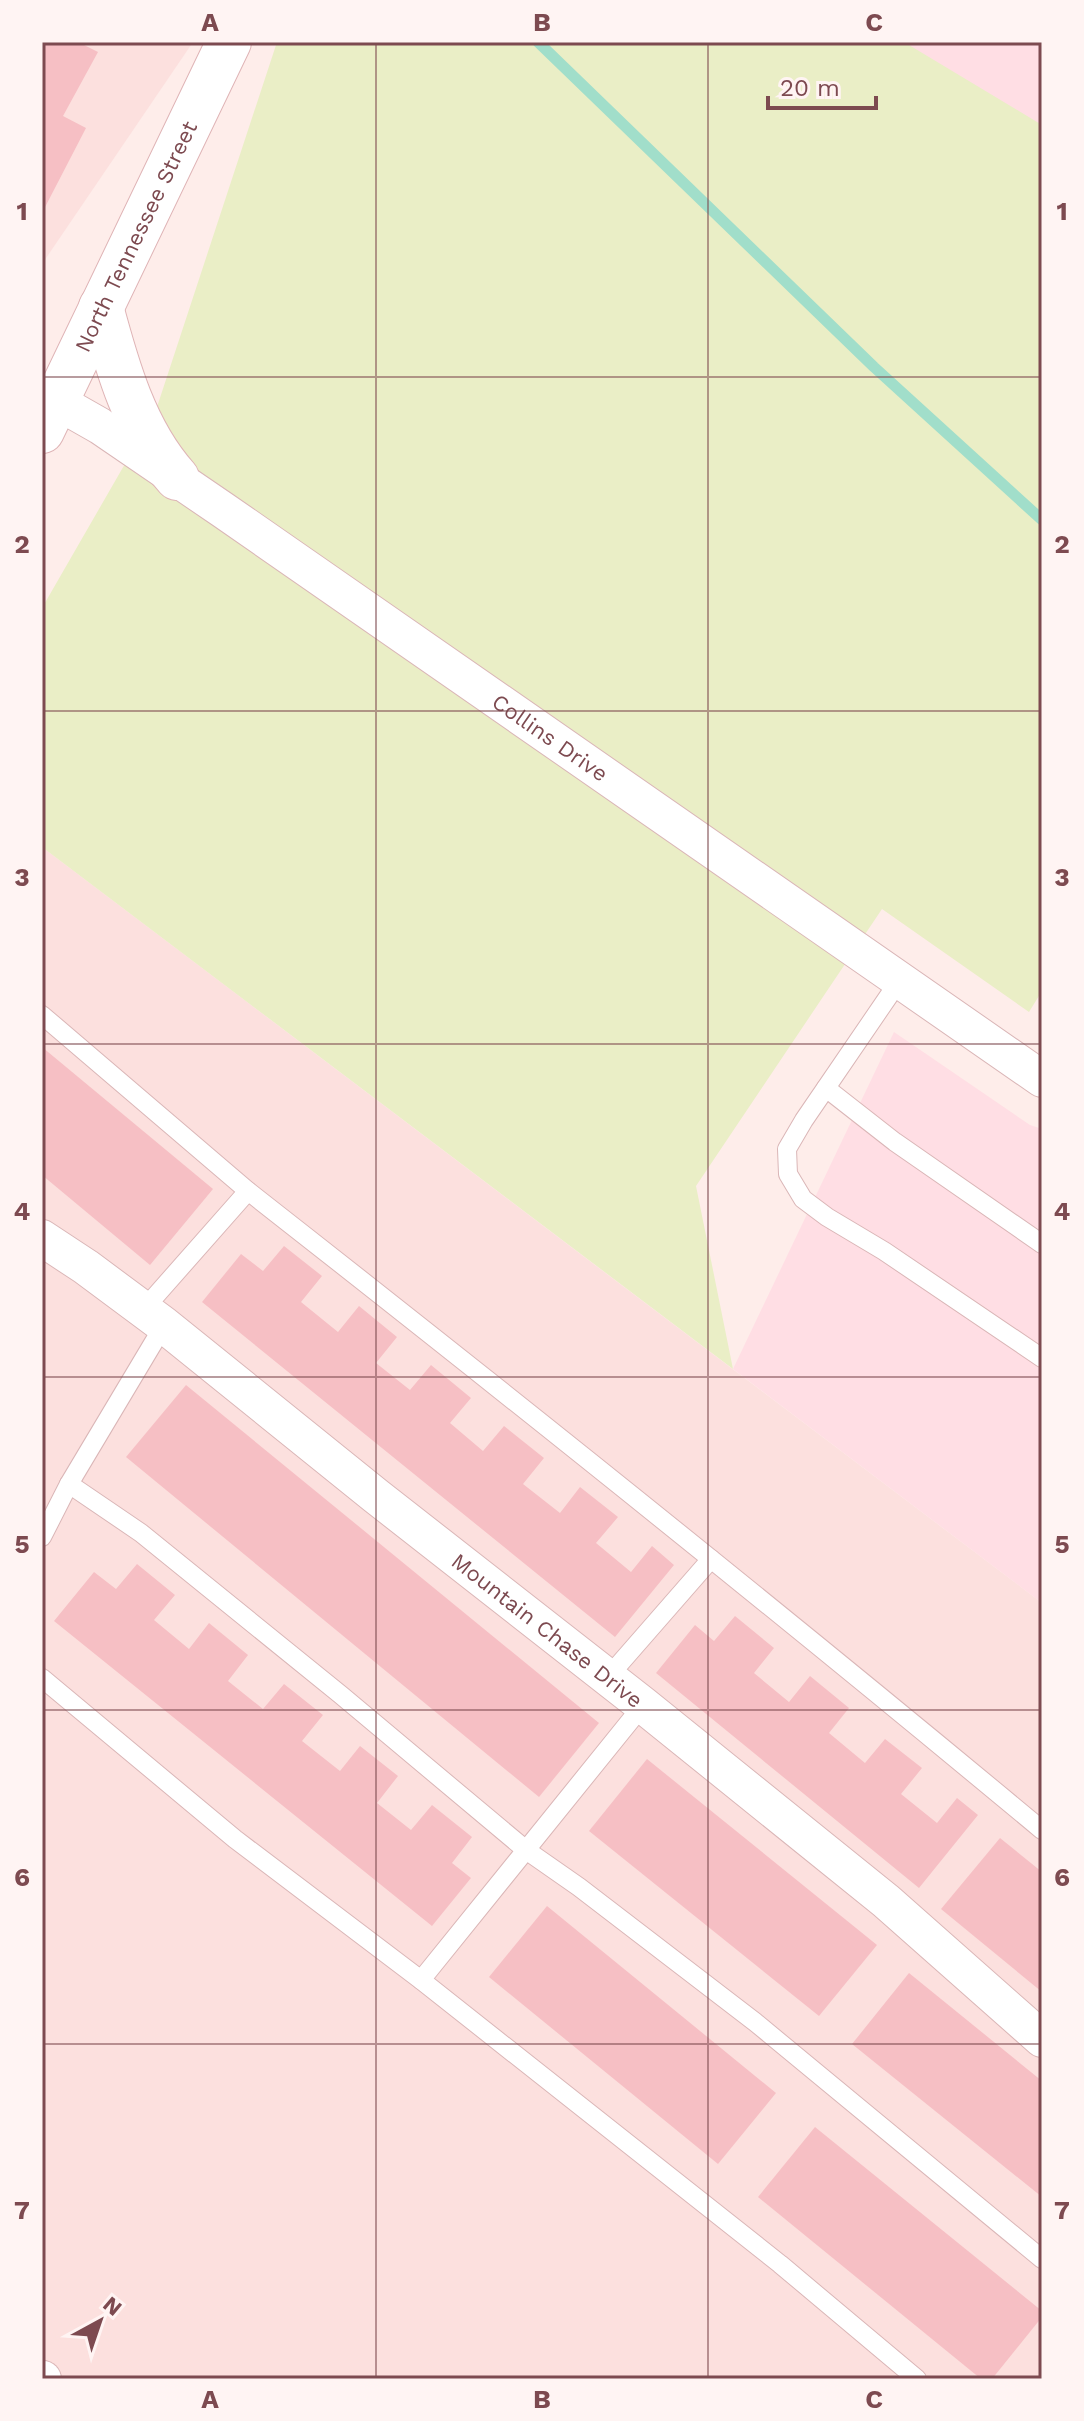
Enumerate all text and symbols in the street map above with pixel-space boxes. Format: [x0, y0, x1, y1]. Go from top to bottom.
text: A [201, 7, 219, 37]
text: B [533, 7, 551, 37]
text: C [865, 7, 883, 37]
scale bar [768, 60, 876, 110]
text: 20 m [780, 74, 840, 102]
street label: North Tennessee Street [70, 117, 202, 356]
text: 1 [16, 196, 28, 226]
text: 1 [1056, 196, 1068, 226]
text: 2 [14, 529, 30, 559]
text: 2 [1054, 529, 1070, 559]
street label: Collins Drive [487, 689, 613, 787]
text: 3 [14, 862, 30, 892]
text: 3 [1054, 862, 1070, 892]
text: 4 [14, 1196, 31, 1226]
text: 4 [1054, 1196, 1071, 1226]
text: 5 [14, 1529, 30, 1559]
text: 5 [1054, 1529, 1070, 1559]
street label: Mountain Chase Drive [447, 1548, 647, 1713]
text: 6 [14, 1862, 30, 1892]
text: 6 [1054, 1862, 1070, 1892]
text: 7 [14, 2195, 30, 2225]
text: 7 [1054, 2195, 1070, 2225]
north arrow [60, 2281, 140, 2361]
text: N [98, 2291, 127, 2321]
text: A [201, 2384, 219, 2414]
text: B [533, 2384, 551, 2414]
text: C [865, 2384, 883, 2414]

